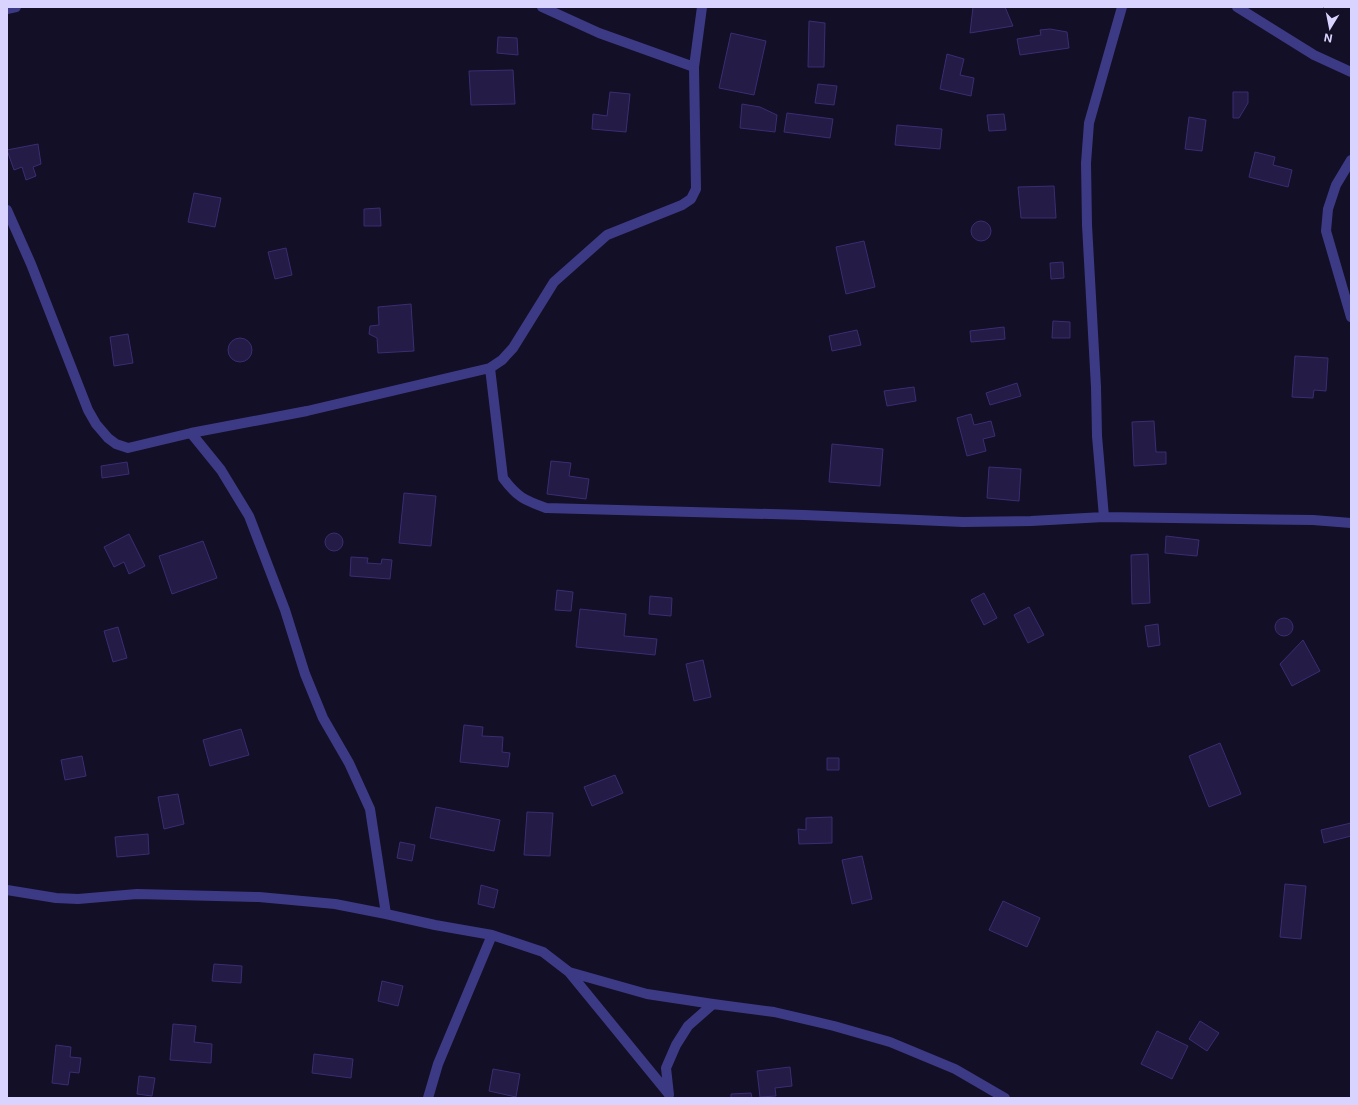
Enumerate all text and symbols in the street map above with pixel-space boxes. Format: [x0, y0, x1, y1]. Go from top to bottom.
north arrow [1310, 8, 1350, 48]
text: N [1323, 30, 1334, 45]

